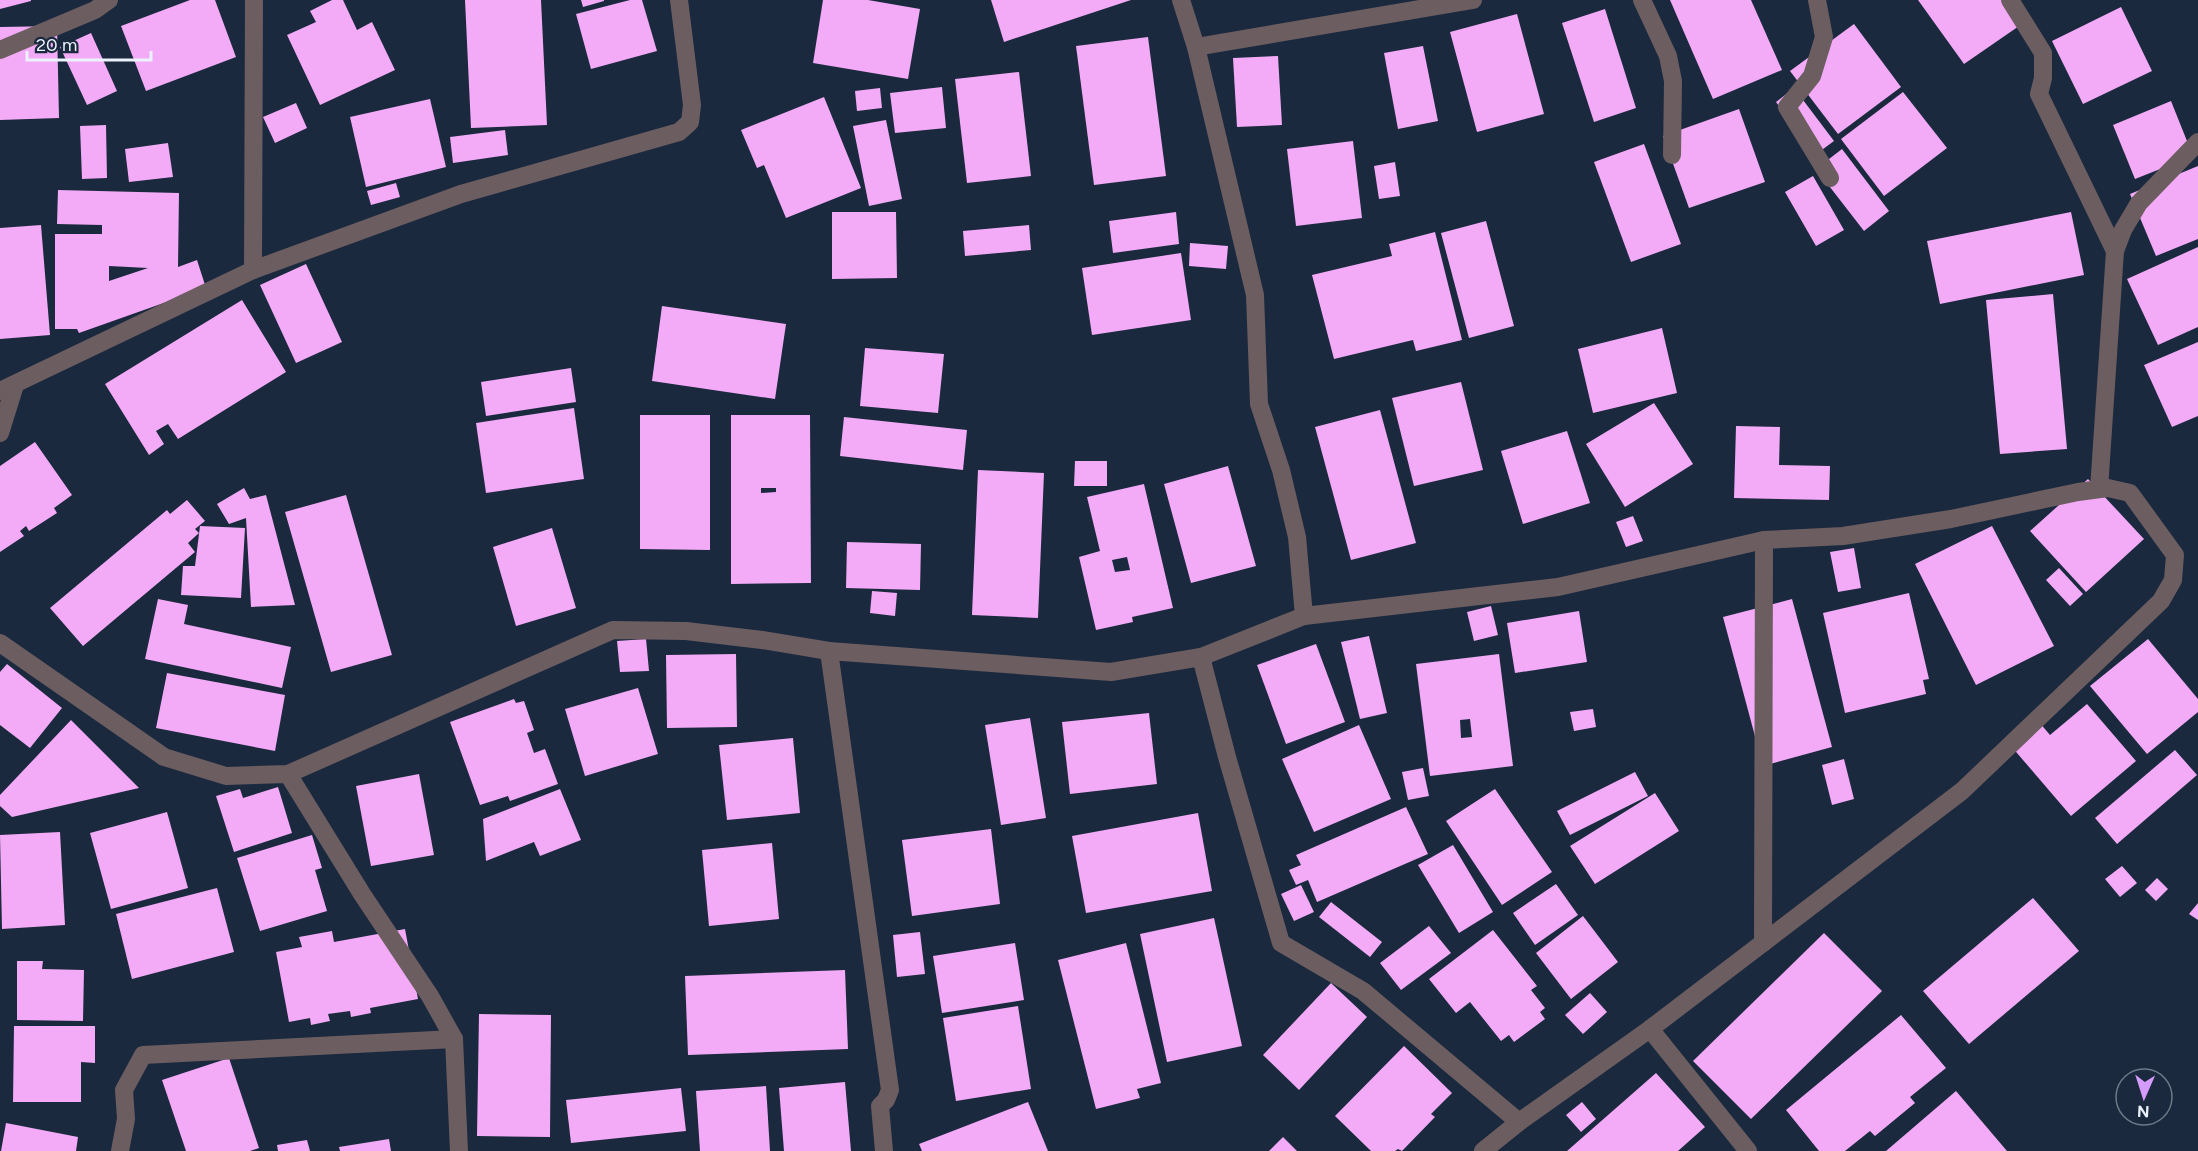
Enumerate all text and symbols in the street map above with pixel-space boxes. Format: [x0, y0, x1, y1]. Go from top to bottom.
scale bar [27, 24, 152, 62]
text: 20 m [36, 34, 77, 56]
north arrow [2114, 1067, 2174, 1127]
text: N [2137, 1102, 2150, 1121]

